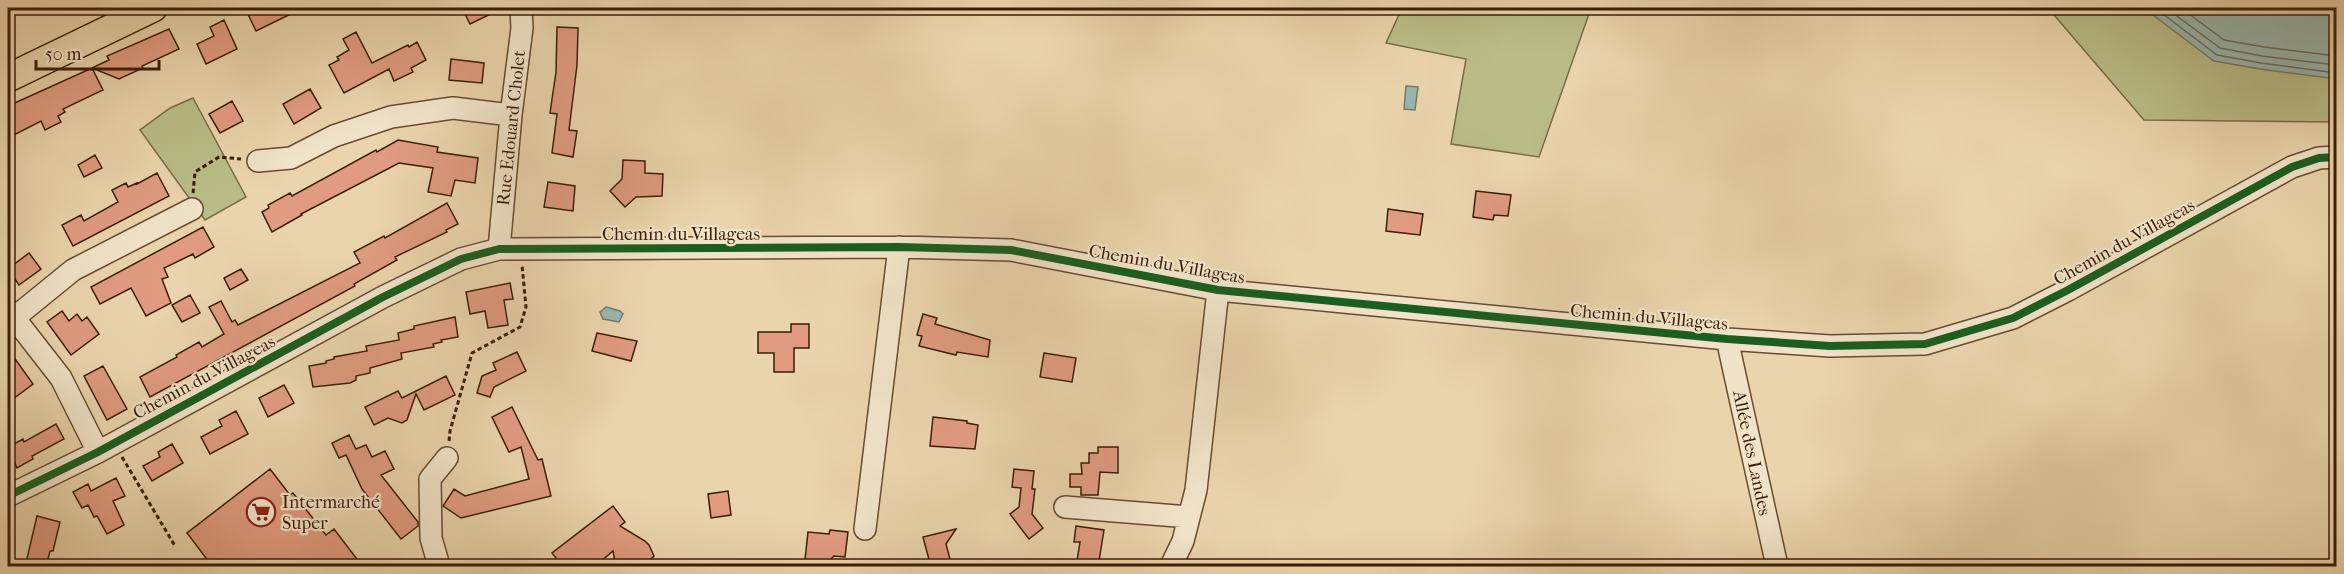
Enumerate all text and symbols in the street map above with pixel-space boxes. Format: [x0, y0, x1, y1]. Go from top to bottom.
scale bar [36, 33, 159, 71]
text: 50 m [45, 44, 82, 65]
street label: Rue Edouard Cholet [493, 49, 530, 207]
street label: Chemin du Villageas [2050, 195, 2199, 290]
street label: Chemin du Villageas [602, 224, 760, 245]
street label: Chemin du Villageas [1087, 240, 1247, 289]
street label: Chemin du Villageas [1569, 300, 1729, 335]
street label: Chemin du Villageas [129, 331, 279, 424]
street label: Allée des Landes [1728, 388, 1775, 518]
place label: Intermarché Super [282, 492, 380, 534]
supermarket icon: Intermarché Super [245, 496, 277, 528]

